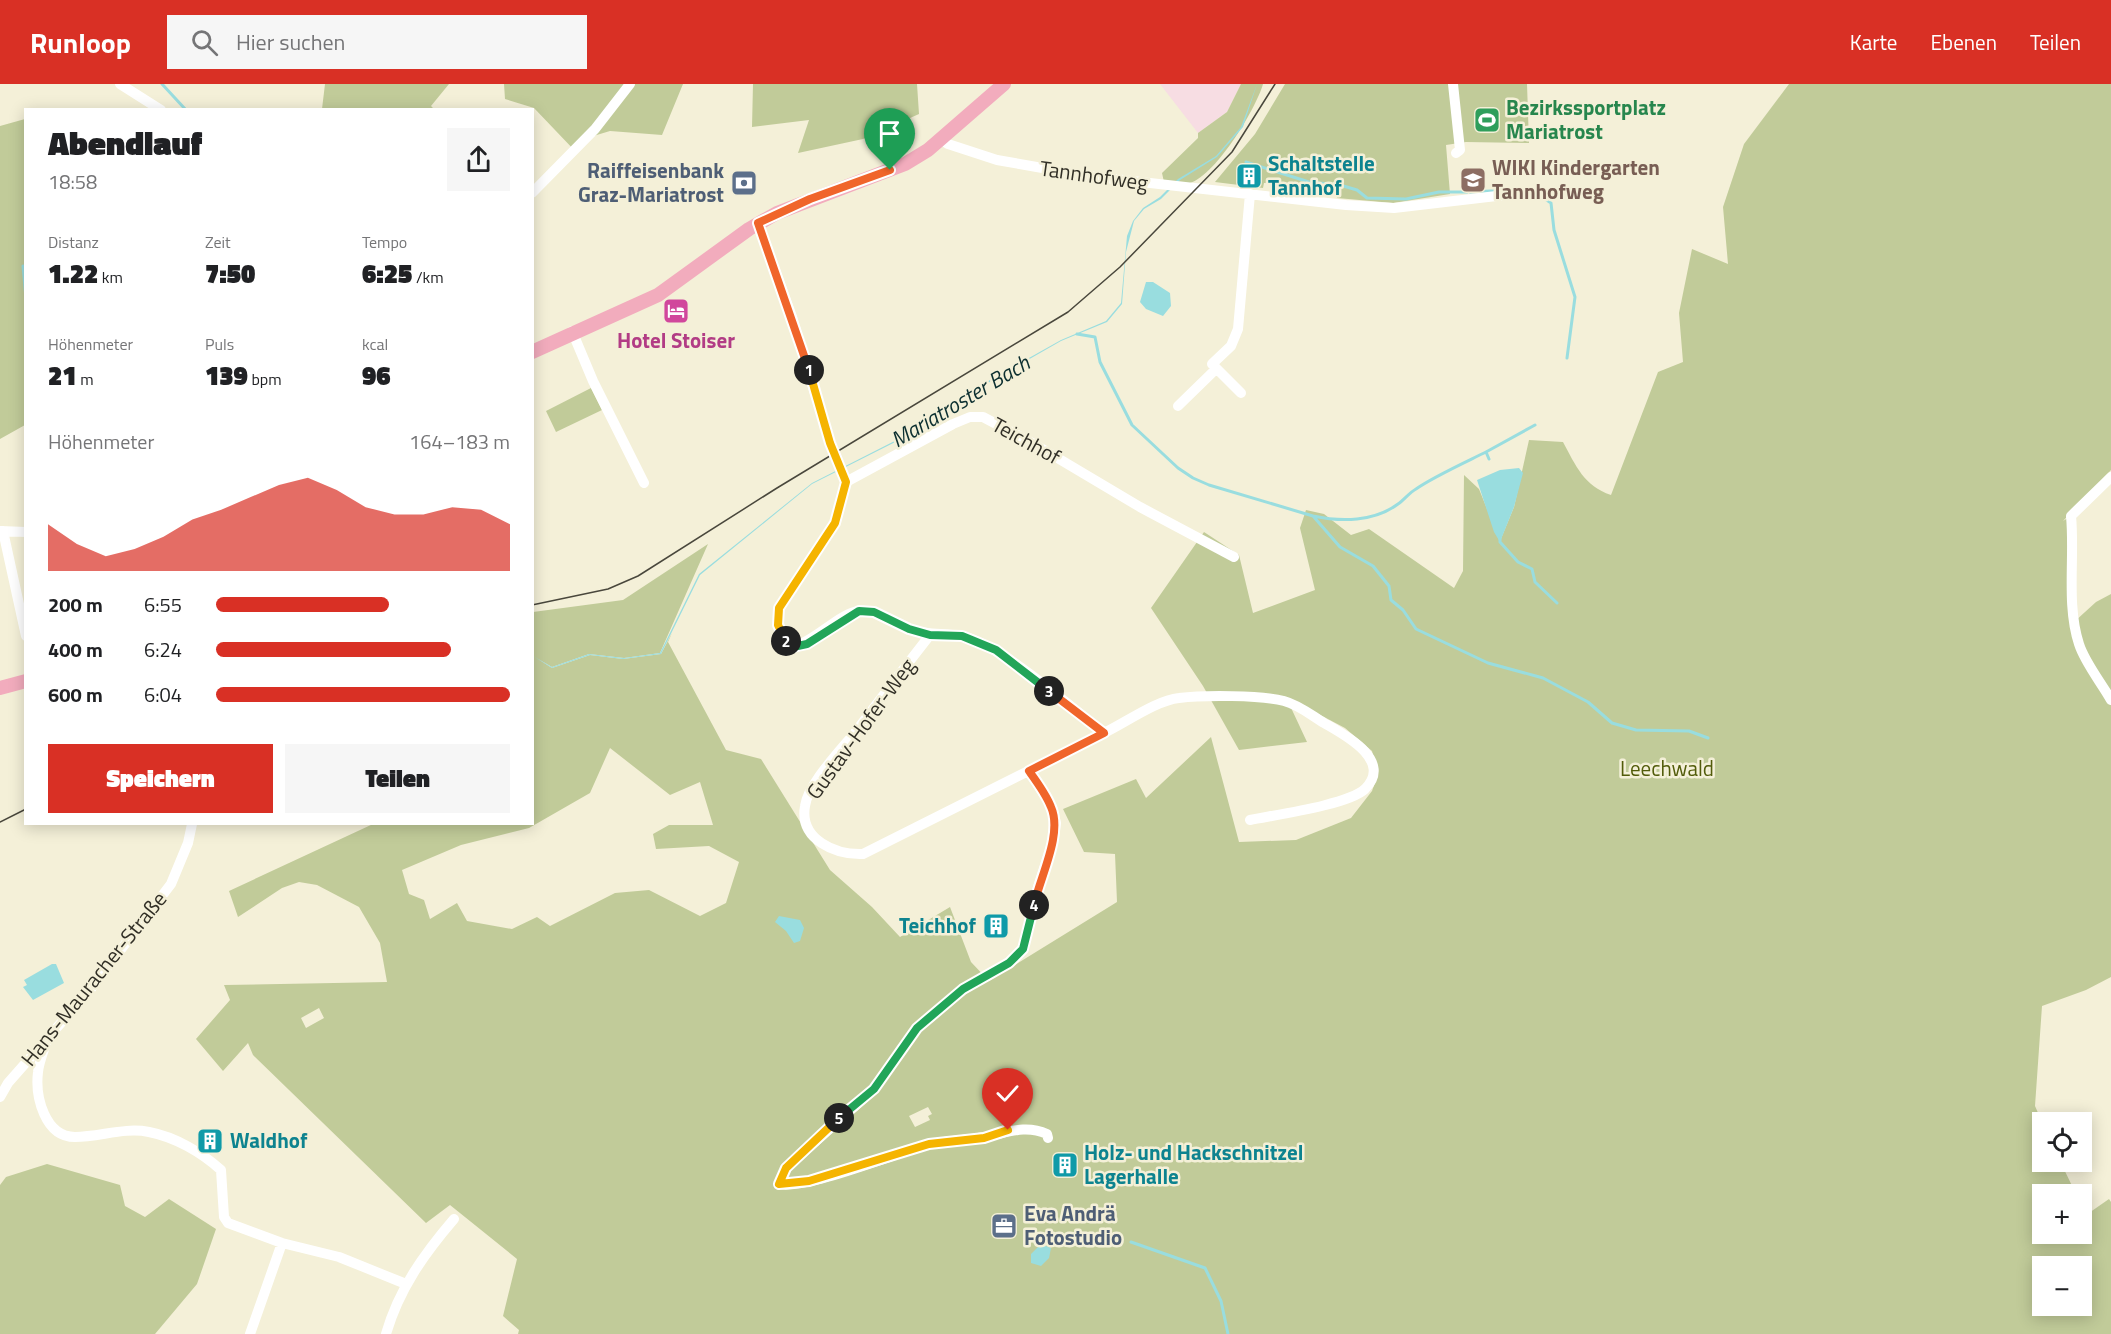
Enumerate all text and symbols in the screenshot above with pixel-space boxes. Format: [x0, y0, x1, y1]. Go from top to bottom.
search box [167, 15, 587, 69]
text: Runloop [30, 21, 131, 64]
text: Hier suchen [236, 25, 345, 59]
icon: search [188, 26, 221, 59]
text: Karte [1850, 26, 1897, 58]
text: Ebenen [1930, 26, 1997, 58]
text: Teilen [2030, 26, 2081, 58]
place label: Bezirkssportplatz Mariatrost [1506, 91, 1666, 147]
sports icon: Bezirkssportplatz Mariatrost [1472, 105, 1502, 135]
pin [864, 108, 915, 170]
icon: arrive [873, 117, 906, 150]
text: Abendlauf [48, 118, 202, 168]
button: share [447, 128, 510, 191]
place label: Schaltstelle Tannhof [1268, 147, 1375, 203]
place label: WIKI Kindergarten Tannhofweg [1492, 151, 1660, 207]
street label: Tannhofweg [1038, 152, 1150, 198]
place label: Raiffeisenbank Graz-Mariatrost [578, 154, 724, 210]
building icon: Schaltstelle Tannhof [1234, 161, 1264, 191]
school or university icon: WIKI Kindergarten Tannhofweg [1458, 165, 1488, 195]
text: 18:58 [48, 166, 97, 197]
bank icon: Raiffeisenbank Graz-Mariatrost [729, 168, 759, 198]
text: Distanz [48, 230, 99, 254]
text: Zeit [205, 230, 231, 254]
text: Tempo [362, 230, 407, 254]
text: 1.22 [48, 254, 98, 293]
text: 7:50 [205, 254, 255, 293]
text: 6:25 [362, 254, 412, 293]
text: km [98, 265, 123, 289]
text: /km [412, 265, 444, 289]
hotel icon: Hotel Stoiser [661, 296, 691, 326]
place label: Hotel Stoiser [617, 324, 735, 356]
text: Höhenmeter [48, 332, 133, 356]
text: Puls [205, 332, 234, 356]
text: kcal [362, 332, 388, 356]
water label: Mariatroster Bach [884, 345, 1037, 456]
pin: 1 [794, 355, 824, 385]
text: 21 [48, 356, 77, 395]
text: 139 [205, 356, 248, 395]
text: 96 [362, 356, 391, 395]
text: 1 [805, 358, 813, 382]
text: m [77, 367, 94, 391]
text: bpm [248, 367, 282, 391]
street label: Teichhof [986, 408, 1067, 472]
text: Höhenmeter [48, 426, 154, 457]
text: 164–183 m [409, 426, 510, 457]
text: 200 m [48, 589, 103, 620]
text: 6:55 [144, 589, 182, 620]
pin: 2 [771, 626, 801, 656]
text: 2 [782, 629, 790, 653]
text: 400 m [48, 634, 103, 665]
text: 6:24 [144, 634, 182, 665]
street label: Gustav-Hofer-Weg [798, 651, 923, 806]
pin: 3 [1034, 676, 1064, 706]
text: 600 m [48, 679, 103, 710]
text: 6:04 [144, 679, 182, 710]
text: 3 [1045, 679, 1053, 703]
button: Speichern [48, 744, 273, 813]
button: Teilen [285, 744, 510, 813]
park label: Leechwald [1620, 752, 1714, 784]
street label: Hans-Mauracher-Straße [13, 884, 174, 1073]
pin: 4 [1019, 890, 1049, 920]
text: 4 [1030, 893, 1038, 917]
place label: Teichhof [899, 909, 976, 941]
building icon: Teichhof [981, 911, 1011, 941]
pin [982, 1068, 1033, 1130]
icon: check [991, 1077, 1024, 1110]
pin: 5 [824, 1103, 854, 1133]
text: 5 [835, 1106, 843, 1130]
map controls [2032, 1112, 2092, 1316]
button: locate [2032, 1112, 2092, 1172]
place label: Waldhof [230, 1124, 308, 1156]
building icon: Waldhof [195, 1126, 225, 1156]
place label: Holz- und Hackschnitzel Lagerhalle [1084, 1136, 1303, 1192]
building icon: Holz- und Hackschnitzel Lagerhalle [1050, 1150, 1080, 1180]
button: + [2032, 1184, 2092, 1244]
place label: Eva Andrä Fotostudio [1024, 1197, 1122, 1253]
office icon: Eva Andrä Fotostudio [989, 1211, 1019, 1241]
button: − [2032, 1256, 2092, 1316]

